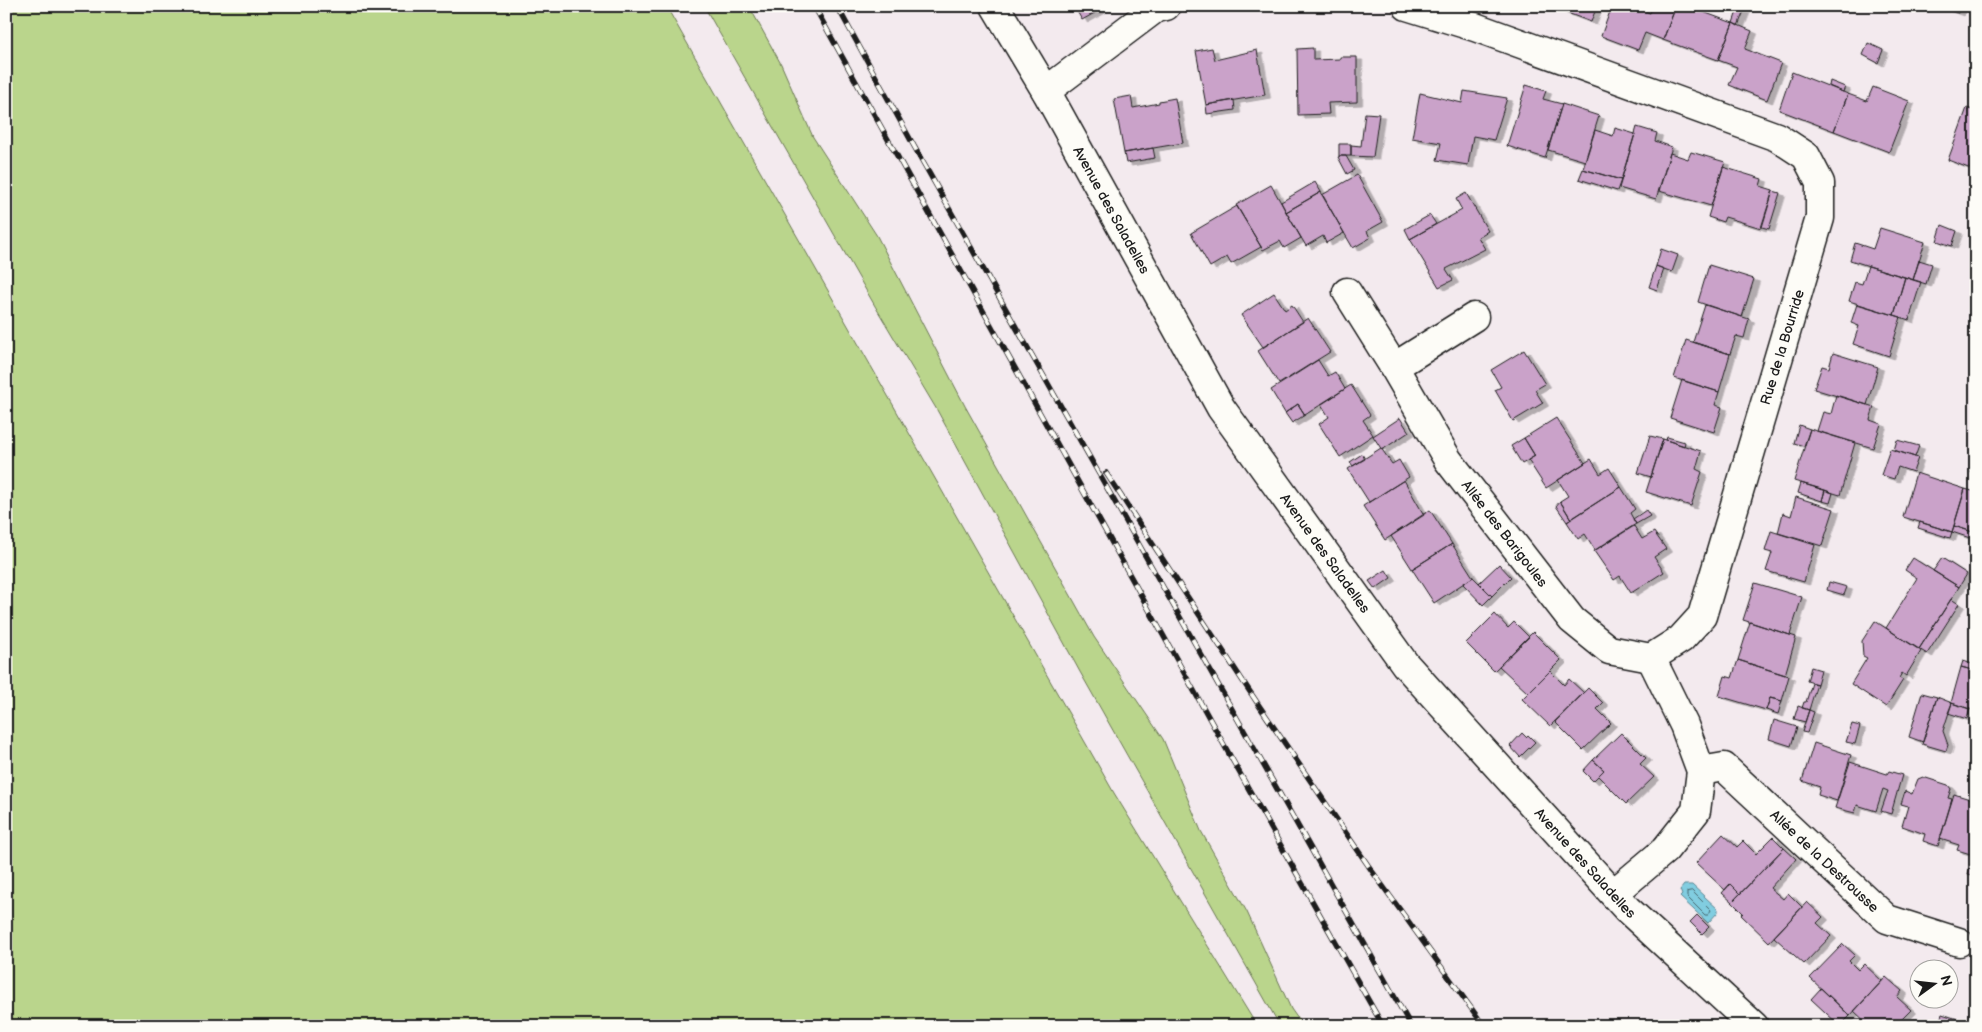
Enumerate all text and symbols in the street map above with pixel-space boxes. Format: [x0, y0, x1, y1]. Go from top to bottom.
street label: Avenue des Saladelles [1069, 144, 1153, 277]
street label: Rue de la Bourride [1757, 287, 1808, 407]
street label: Allée des Barigoules [1458, 477, 1551, 590]
street label: Avenue des Saladelles [1276, 491, 1374, 616]
street label: Avenue des Saladelles [1531, 805, 1639, 922]
street label: Allée de la Destrousse [1767, 807, 1882, 916]
north arrow [1910, 960, 1960, 1010]
text: N [1937, 973, 1956, 988]

